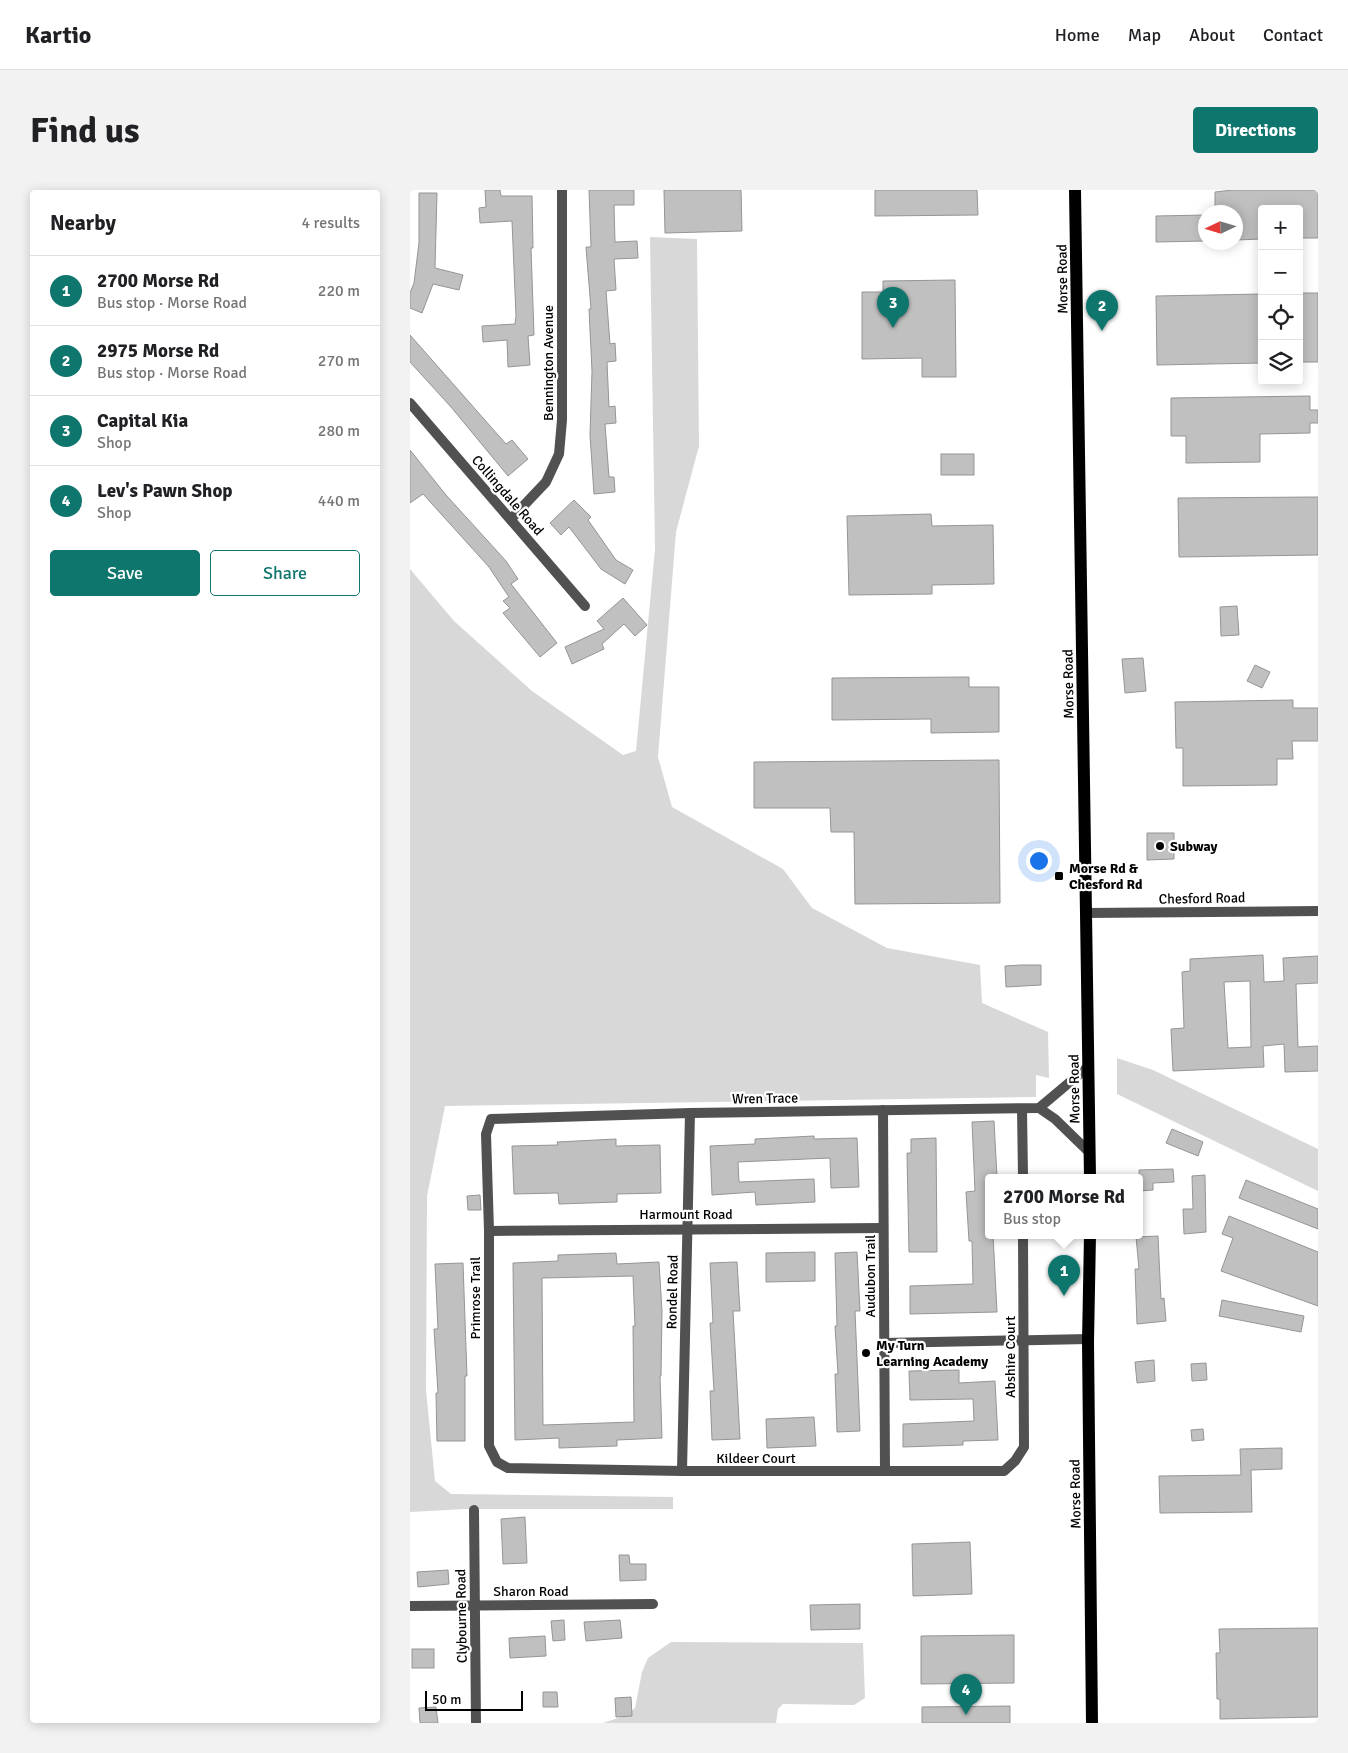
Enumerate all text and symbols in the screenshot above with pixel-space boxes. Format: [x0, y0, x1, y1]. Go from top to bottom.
text: Kartio [25, 20, 91, 50]
text: Home [1055, 24, 1100, 46]
text: Map [1128, 24, 1161, 46]
text: About [1189, 24, 1235, 46]
text: Contact [1263, 24, 1323, 46]
button: Directions [1193, 107, 1318, 153]
text: Find us [30, 109, 140, 152]
north arrow [1198, 205, 1243, 250]
map controls [1258, 205, 1303, 385]
button: + [1258, 205, 1303, 250]
text: Nearby [50, 210, 116, 236]
text: 4 results [301, 213, 360, 233]
street label: Morse Road [1053, 244, 1072, 314]
button: − [1258, 250, 1303, 295]
text: 2700 Morse Rd [97, 269, 219, 293]
text: 1 [62, 281, 70, 301]
text: 220 m [318, 281, 360, 301]
pin: 3 [877, 287, 909, 328]
pin: 2 [1086, 290, 1118, 331]
text: Bus stop · Morse Road [97, 293, 247, 313]
button: locate [1258, 295, 1303, 340]
street label: Bennington Avenue [540, 305, 557, 421]
text: 2975 Morse Rd [97, 339, 219, 363]
button: layers [1258, 340, 1303, 385]
text: 2 [62, 351, 70, 371]
text: 270 m [318, 351, 360, 371]
text: Bus stop · Morse Road [97, 363, 247, 383]
text: Capital Kia [97, 409, 188, 433]
text: 3 [62, 421, 70, 441]
text: 280 m [318, 421, 360, 441]
text: Shop [97, 433, 131, 453]
street label: Collingdale Road [468, 452, 547, 539]
text: Lev's Pawn Shop [97, 479, 233, 503]
text: 4 [62, 491, 70, 511]
text: 440 m [318, 491, 360, 511]
text: Shop [97, 503, 131, 523]
button: Save [50, 550, 200, 596]
button: Share [210, 550, 360, 596]
street label: Morse Road [1059, 649, 1078, 719]
place label: Subway [1170, 838, 1217, 855]
marker: Subway [1154, 840, 1166, 852]
your location [1026, 848, 1052, 874]
place label: Morse Rd & Chesford Rd [1069, 860, 1143, 893]
marker: Morse Rd & Chesford Rd [1053, 870, 1065, 882]
street label: Chesford Road [1159, 889, 1245, 908]
street label: Morse Road [1065, 1054, 1084, 1124]
street label: Wren Trace [732, 1089, 798, 1108]
popup [985, 1174, 1143, 1239]
text: 2700 Morse Rd [1003, 1185, 1125, 1209]
street label: Harmount Road [639, 1206, 733, 1223]
text: Bus stop [1003, 1209, 1061, 1229]
street label: Audubon Trail [862, 1235, 879, 1317]
street label: Rondel Road [663, 1255, 682, 1330]
pin: 1 [1048, 1255, 1080, 1296]
street label: Primrose Trail [467, 1257, 484, 1339]
street label: Abshire Court [1002, 1316, 1019, 1398]
place label: My Turn Learning Academy [876, 1337, 988, 1370]
marker: My Turn Learning Academy [860, 1347, 872, 1359]
street label: Kildeer Court [716, 1450, 796, 1467]
street label: Morse Road [1066, 1459, 1085, 1529]
street label: Clybourne Road [452, 1569, 471, 1663]
street label: Sharon Road [493, 1583, 569, 1600]
pin: 4 [950, 1674, 982, 1715]
scale bar [425, 1688, 522, 1711]
text: 50 m [432, 1691, 461, 1708]

